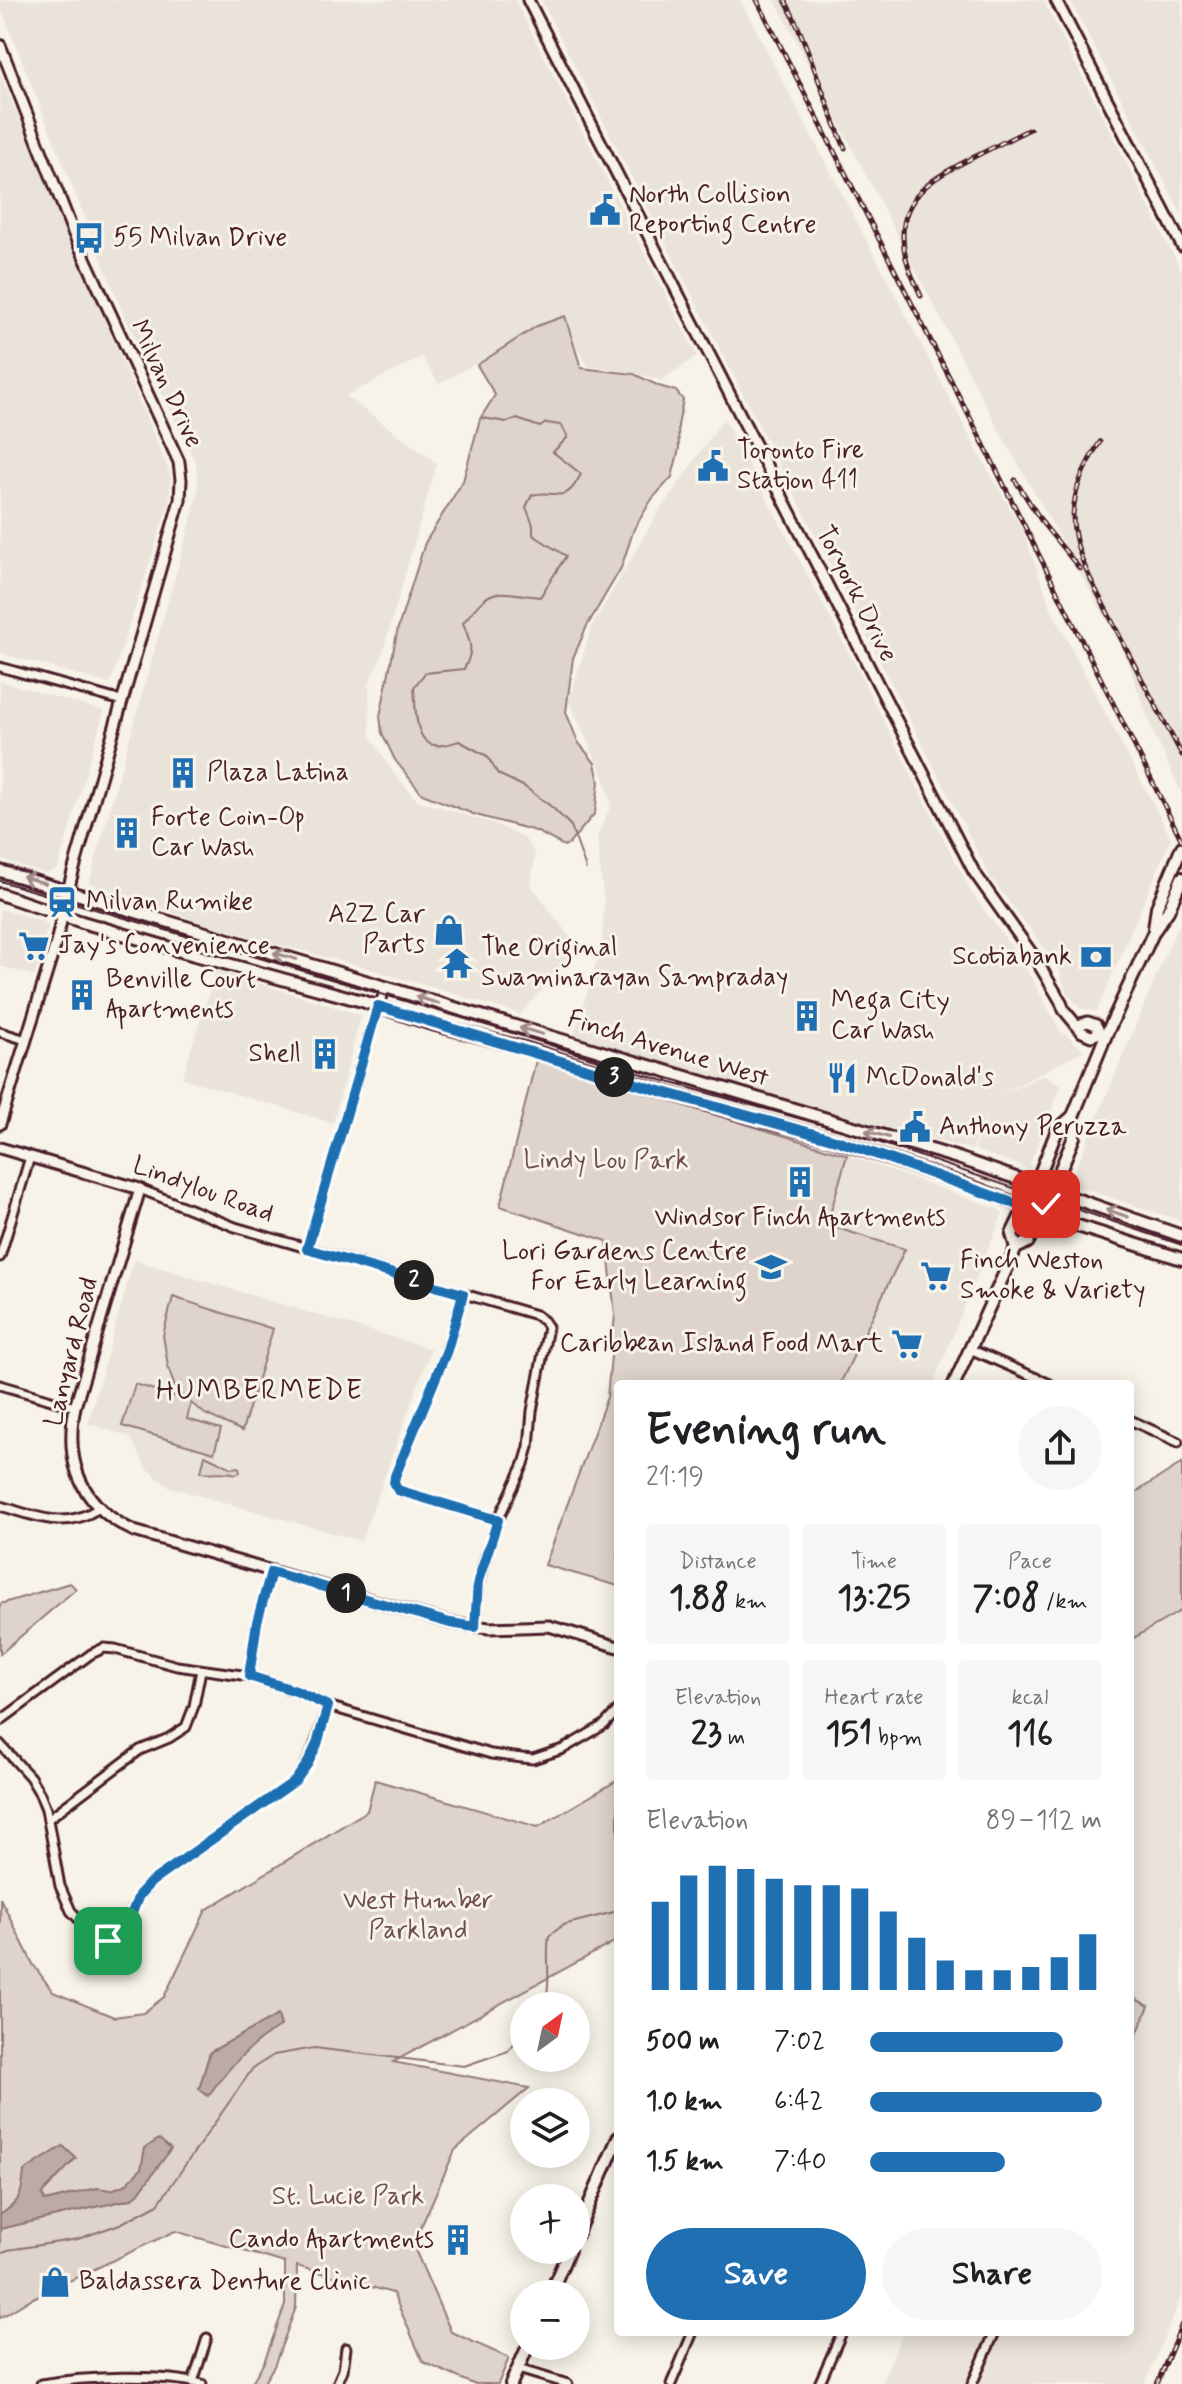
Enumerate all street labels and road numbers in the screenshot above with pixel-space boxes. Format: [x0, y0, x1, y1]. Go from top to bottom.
street label: Milvan Drive [121, 314, 211, 454]
street label: Toryork Drive [807, 520, 905, 668]
street label: Finch Avenue West [563, 1002, 773, 1096]
street label: Lindylou Road [128, 1149, 278, 1231]
street label: Lanyard Road [37, 1274, 107, 1430]

